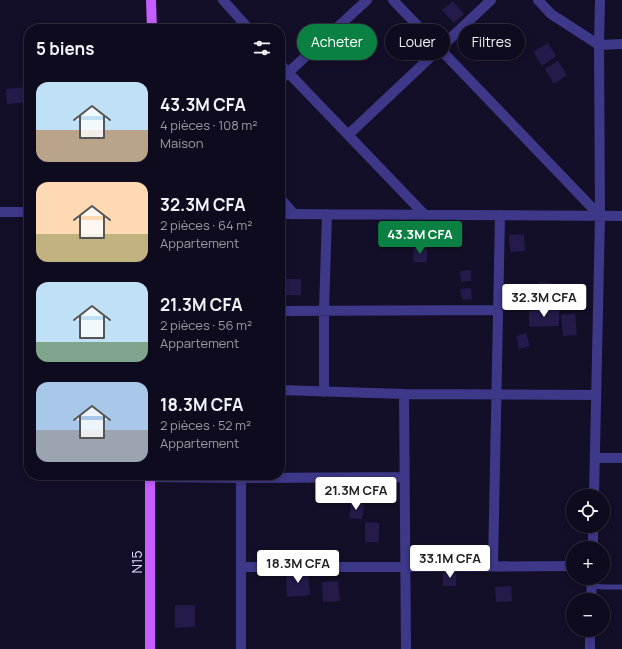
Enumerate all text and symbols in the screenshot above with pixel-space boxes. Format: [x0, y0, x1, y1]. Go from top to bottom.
chip: Acheter [297, 24, 377, 60]
chip: Louer [385, 24, 450, 60]
chip: Filtres [458, 24, 525, 60]
text: 5 biens [36, 37, 94, 60]
icon: filters [251, 37, 273, 59]
text: 43.3M CFA [160, 93, 246, 116]
icon: home [68, 98, 116, 146]
text: 4 pièces · 108 m² [160, 116, 258, 134]
text: Maison [160, 134, 203, 152]
text: 32.3M CFA [160, 193, 246, 216]
icon: home [68, 198, 116, 246]
text: 2 pièces · 64 m² [160, 216, 252, 234]
pin: 43.3M CFA [374, 221, 466, 255]
text: 43.3M CFA [387, 225, 453, 243]
text: Appartement [160, 234, 239, 252]
pin: 32.3M CFA [498, 284, 590, 318]
text: 32.3M CFA [511, 288, 577, 306]
text: 21.3M CFA [160, 293, 243, 316]
icon: home [68, 298, 116, 346]
text: 2 pièces · 56 m² [160, 316, 252, 334]
text: Appartement [160, 334, 239, 352]
text: 18.3M CFA [160, 393, 244, 416]
icon: home [68, 398, 116, 446]
text: 2 pièces · 52 m² [160, 416, 251, 434]
text: Appartement [160, 434, 239, 452]
pin: 21.3M CFA [310, 477, 402, 511]
text: 21.3M CFA [324, 481, 388, 499]
map controls [566, 489, 610, 637]
button: locate [566, 489, 610, 533]
button: + [566, 541, 610, 585]
pin: 33.1M CFA [404, 545, 496, 579]
text: 33.1M CFA [419, 549, 481, 567]
street label: N15 [127, 550, 146, 574]
pin: 18.3M CFA [252, 550, 344, 584]
text: 18.3M CFA [266, 554, 330, 572]
button: − [566, 593, 610, 637]

